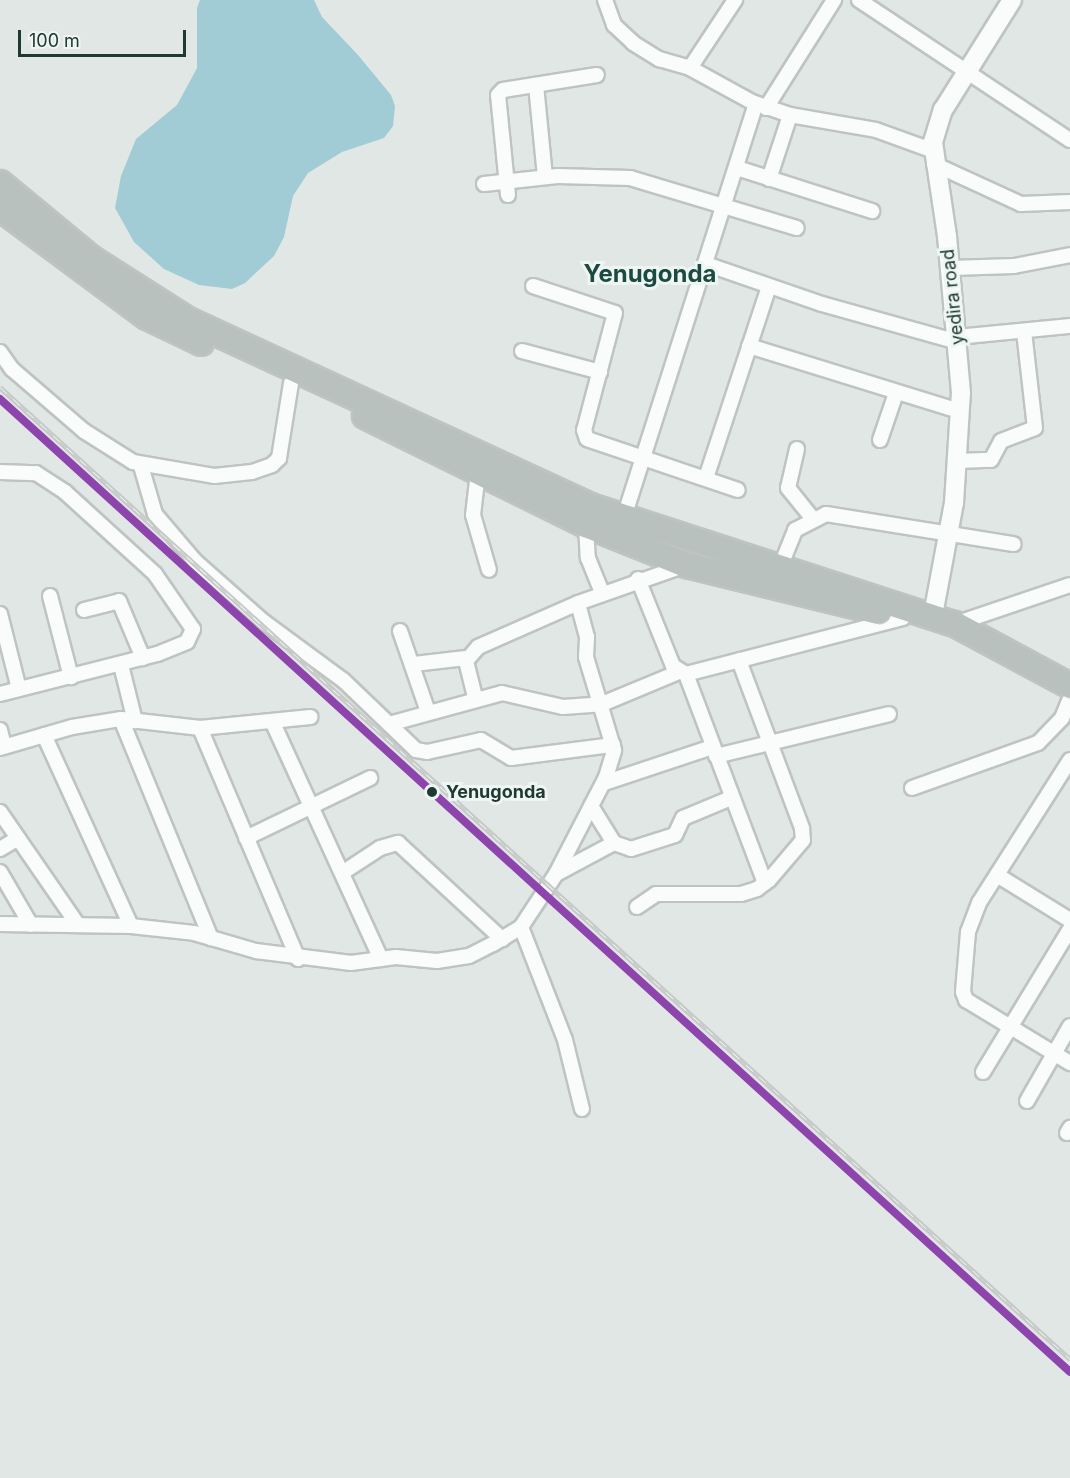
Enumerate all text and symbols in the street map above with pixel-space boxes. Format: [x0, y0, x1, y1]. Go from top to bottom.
scale bar [21, 18, 189, 56]
text: 100 m [29, 30, 80, 51]
street label: yedira road [937, 248, 969, 346]
district label: Yenugonda [584, 260, 716, 288]
place label: Yenugonda [446, 781, 546, 803]
marker: Yenugonda [423, 783, 441, 801]

